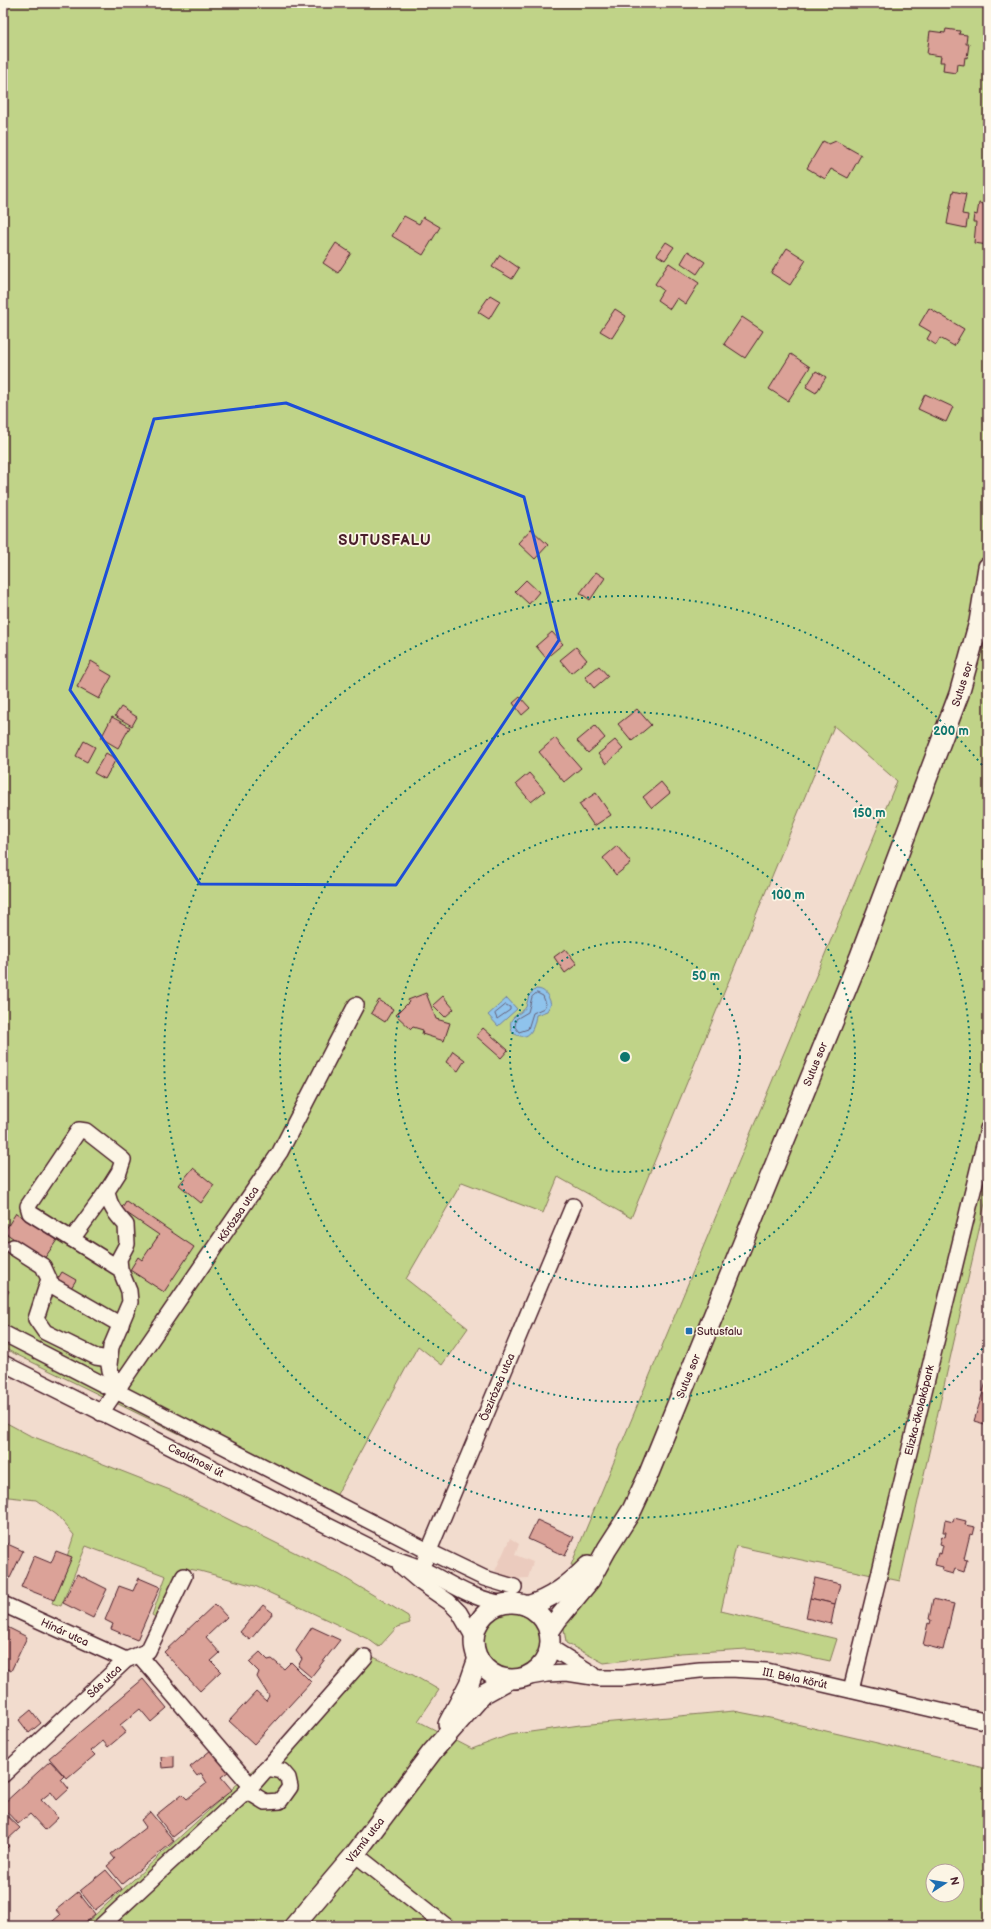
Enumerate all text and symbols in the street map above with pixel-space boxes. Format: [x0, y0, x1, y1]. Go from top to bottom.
district label: SUTUSFALU [338, 531, 432, 550]
street label: Sutus sor [949, 659, 976, 708]
text: 200 m [933, 724, 969, 739]
text: 150 m [853, 806, 885, 821]
text: 100 m [771, 888, 805, 903]
text: 50 m [692, 969, 720, 984]
street label: Sutus sor [801, 1039, 831, 1088]
centre of rings [618, 1050, 632, 1064]
street label: Kőrózsa utca [215, 1184, 262, 1245]
place label: Sutusfalu [697, 1325, 742, 1338]
marker: Sutusfalu [684, 1326, 694, 1336]
street label: Őszirózsa utca [476, 1351, 518, 1423]
street label: Sutus sor [674, 1351, 704, 1400]
street label: Elizka-ökolakópark [902, 1363, 937, 1457]
street label: Csalánosi út [166, 1441, 226, 1480]
street label: Hínár utca [39, 1616, 91, 1649]
street label: Sás utca [84, 1662, 124, 1701]
street label: III. Béla körút [761, 1665, 829, 1692]
street label: Vízmű utca [344, 1815, 387, 1866]
north arrow [925, 1863, 965, 1903]
text: N [947, 1876, 962, 1886]

